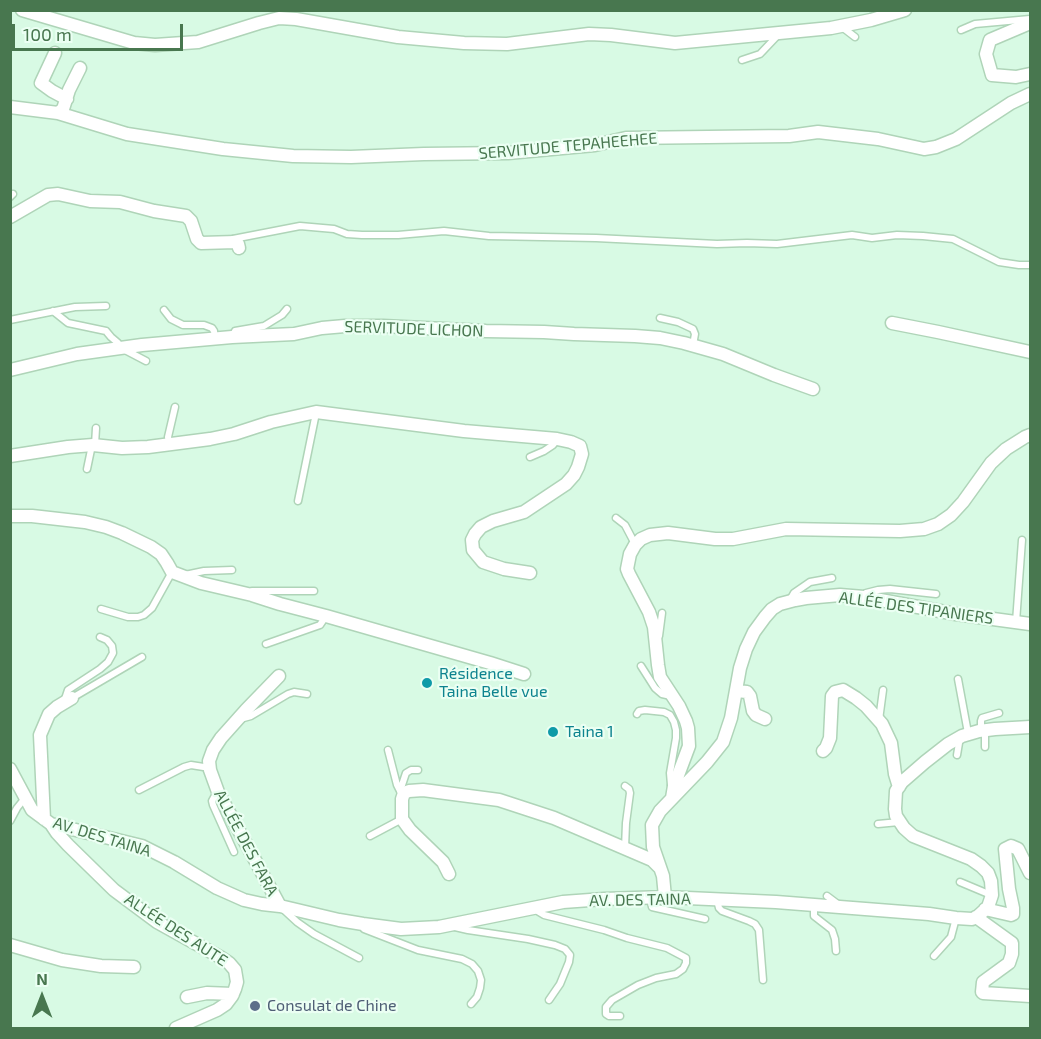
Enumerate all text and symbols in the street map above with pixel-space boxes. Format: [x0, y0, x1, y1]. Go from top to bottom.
scale bar [15, 12, 186, 50]
text: 100 m [23, 23, 72, 45]
street label: SERVITUDE TEPAHEEHEE [478, 129, 658, 163]
street label: SERVITUDE LICHON [344, 317, 484, 341]
street label: ALLÉE DES TIPANIERS [838, 588, 994, 628]
place label: Résidence Taina Belle vue [439, 664, 548, 702]
marker: Résidence Taina Belle vue [420, 676, 434, 690]
place label: Taina 1 [565, 722, 614, 742]
marker: Taina 1 [546, 725, 560, 739]
street label: ALLÉE DES FARA [210, 787, 282, 899]
street label: AV. DES TAINA [51, 813, 153, 861]
street label: ALLÉE DES AUTE [121, 890, 231, 970]
street label: AV. DES TAINA [589, 890, 691, 910]
north arrow [12, 967, 72, 1027]
text: N [36, 969, 48, 988]
place label: Consulat de Chine [267, 996, 397, 1016]
marker: Consulat de Chine [248, 999, 262, 1013]

